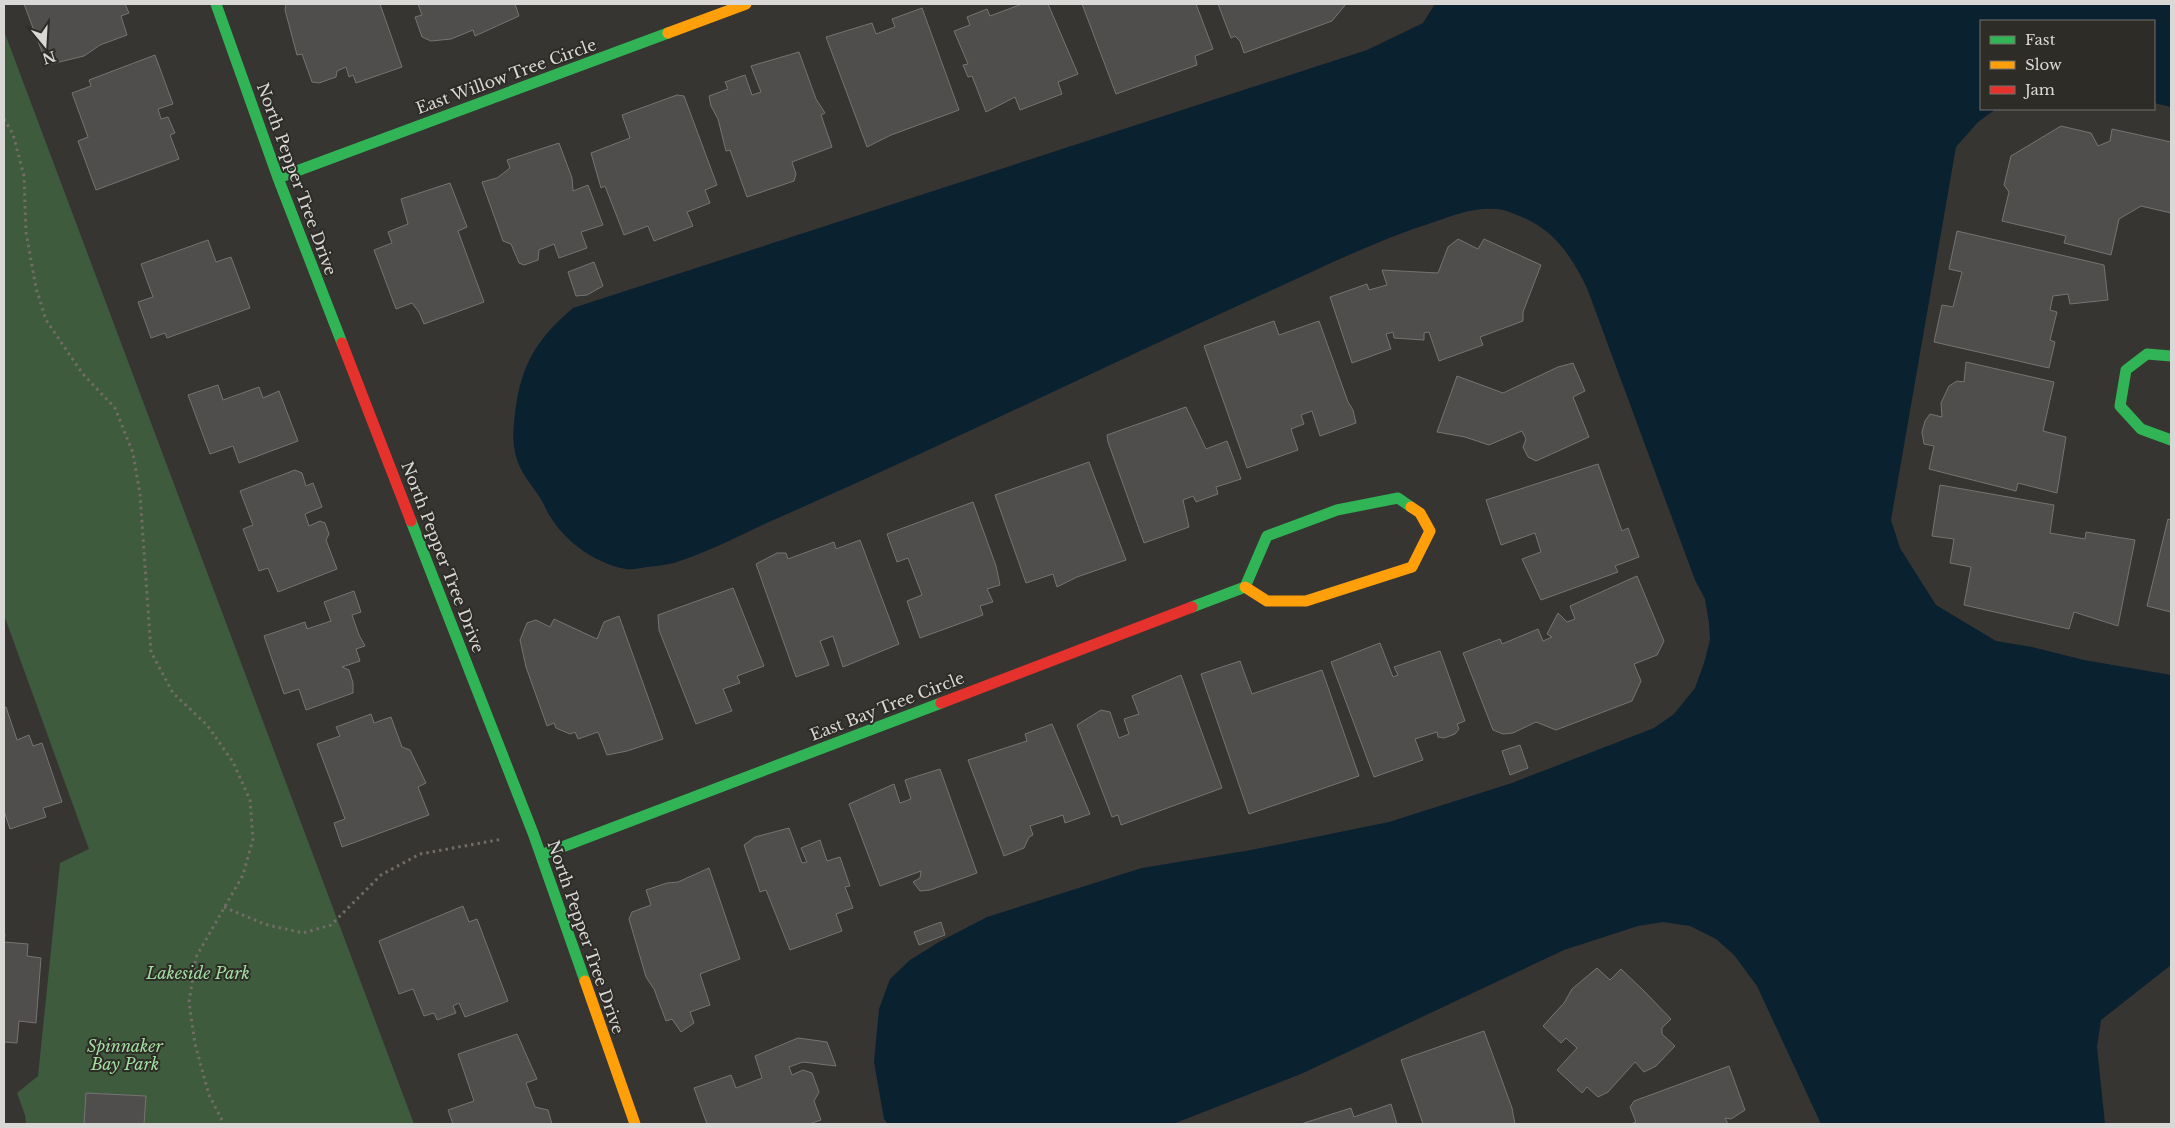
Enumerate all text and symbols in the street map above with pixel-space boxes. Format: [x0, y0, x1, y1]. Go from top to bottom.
north arrow [20, 20, 70, 70]
legend [1980, 20, 2155, 110]
text: Fast [2025, 30, 2056, 49]
street label: East Willow Tree Circle [413, 34, 599, 118]
text: N [40, 47, 58, 68]
text: Slow [2025, 55, 2062, 74]
street label: North Pepper Tree Drive [253, 80, 341, 278]
text: Jam [2023, 80, 2055, 99]
street label: North Pepper Tree Drive [397, 458, 489, 656]
street label: East Bay Tree Circle [807, 667, 967, 745]
street label: North Pepper Tree Drive [543, 838, 629, 1036]
park label: Lakeside Park [145, 963, 250, 983]
park label: Spinnaker Bay Park [87, 1036, 164, 1074]

